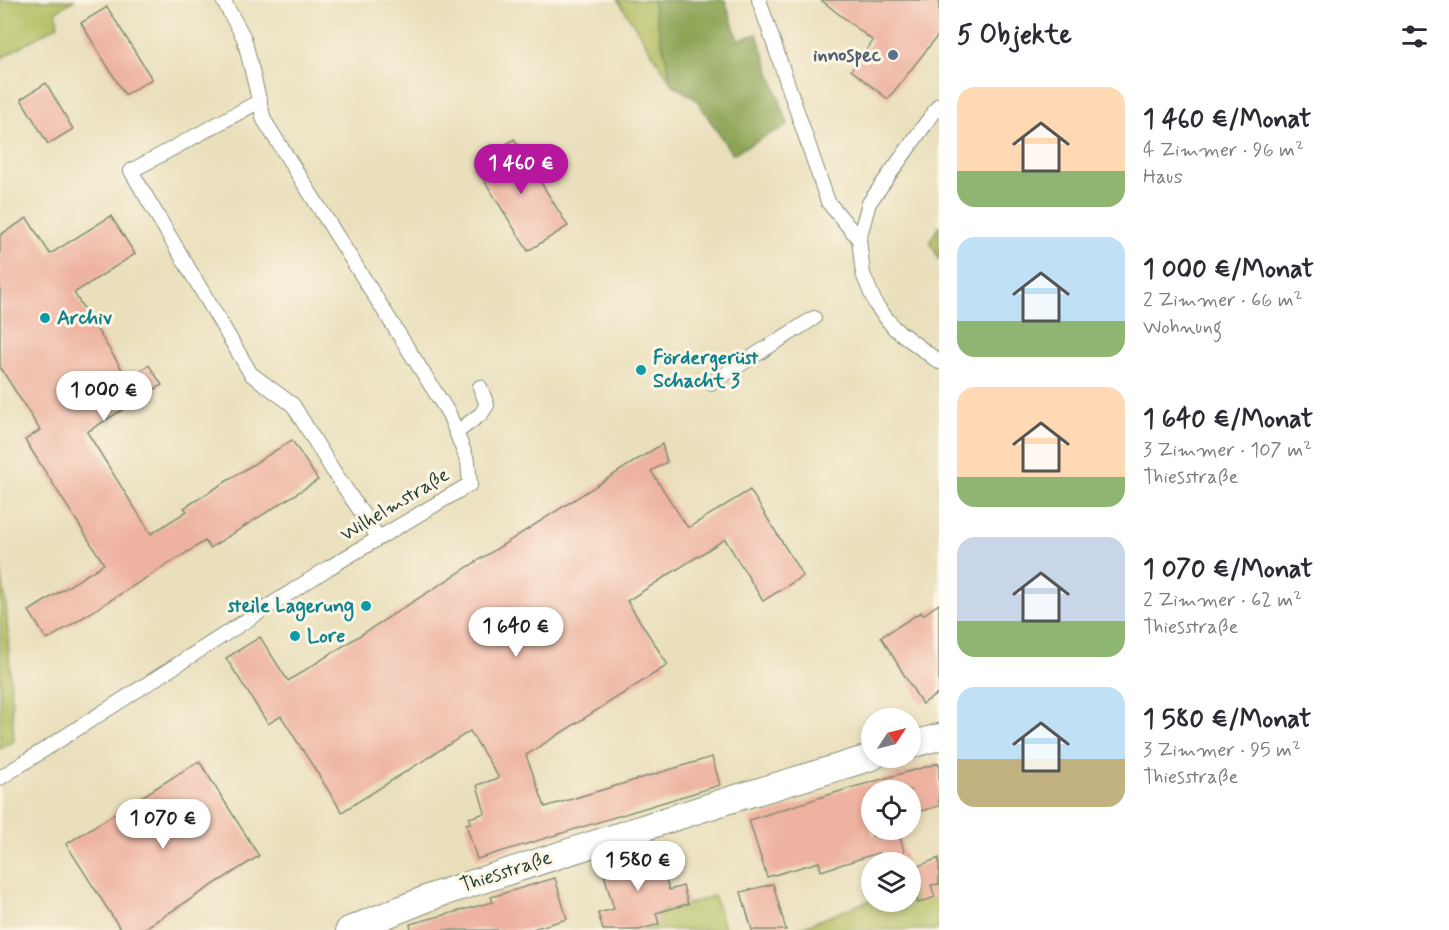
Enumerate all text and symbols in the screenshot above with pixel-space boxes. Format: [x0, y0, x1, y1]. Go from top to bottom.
text: 5 Objekte [957, 19, 1072, 53]
icon: filters [1398, 20, 1431, 53]
place label: innospec [813, 42, 882, 69]
marker: innospec [886, 48, 900, 62]
text: 1 460 €/Monat [1143, 103, 1311, 137]
icon: home [1005, 111, 1077, 183]
text: 4 Zimmer · 96 m² [1143, 137, 1304, 164]
pin: 1 460 € [466, 144, 576, 195]
text: 1 460 € [488, 150, 554, 177]
text: Haus [1143, 164, 1183, 191]
text: 1 000 €/Monat [1143, 253, 1314, 287]
icon: home [1005, 261, 1077, 333]
text: 2 Zimmer · 66 m² [1143, 287, 1302, 314]
place label: Archiv [57, 305, 113, 332]
marker: Archiv [38, 311, 52, 325]
text: Wohnung [1143, 314, 1222, 341]
place label: Fördergerüst Schacht 3 [653, 345, 758, 395]
marker: Fördergerüst Schacht 3 [634, 363, 648, 377]
pin: 1 000 € [49, 371, 159, 422]
text: 1 000 € [70, 377, 138, 404]
text: 1 640 €/Monat [1143, 403, 1313, 437]
icon: home [1005, 411, 1077, 483]
text: 3 Zimmer · 107 m² [1143, 437, 1312, 464]
street label: Wilhelmstraße [335, 462, 455, 548]
text: Thiesstraße [1143, 464, 1238, 491]
text: 1 070 €/Monat [1143, 553, 1313, 587]
icon: home [1005, 561, 1077, 633]
text: 2 Zimmer · 62 m² [1143, 587, 1302, 614]
place label: steile Lagerung [227, 593, 354, 622]
marker: steile Lagerung [359, 599, 373, 613]
pin: 1 640 € [461, 607, 571, 658]
text: 1 640 € [483, 613, 549, 640]
text: Thiesstraße [1143, 614, 1238, 641]
place label: Lore [307, 623, 345, 650]
marker: Lore [288, 629, 302, 643]
text: 1 580 €/Monat [1143, 703, 1311, 737]
north arrow [861, 708, 921, 768]
map controls [861, 708, 921, 912]
icon: home [1005, 711, 1077, 783]
text: 3 Zimmer · 95 m² [1143, 737, 1301, 764]
text: Thiesstraße [1143, 764, 1238, 791]
button: locate [861, 780, 921, 840]
pin: 1 070 € [108, 799, 218, 850]
text: 1 070 € [130, 805, 196, 832]
pin: 1 580 € [583, 841, 693, 892]
street label: Thiesstraße [457, 844, 556, 900]
text: 1 580 € [605, 847, 671, 874]
button: layers [861, 852, 921, 912]

